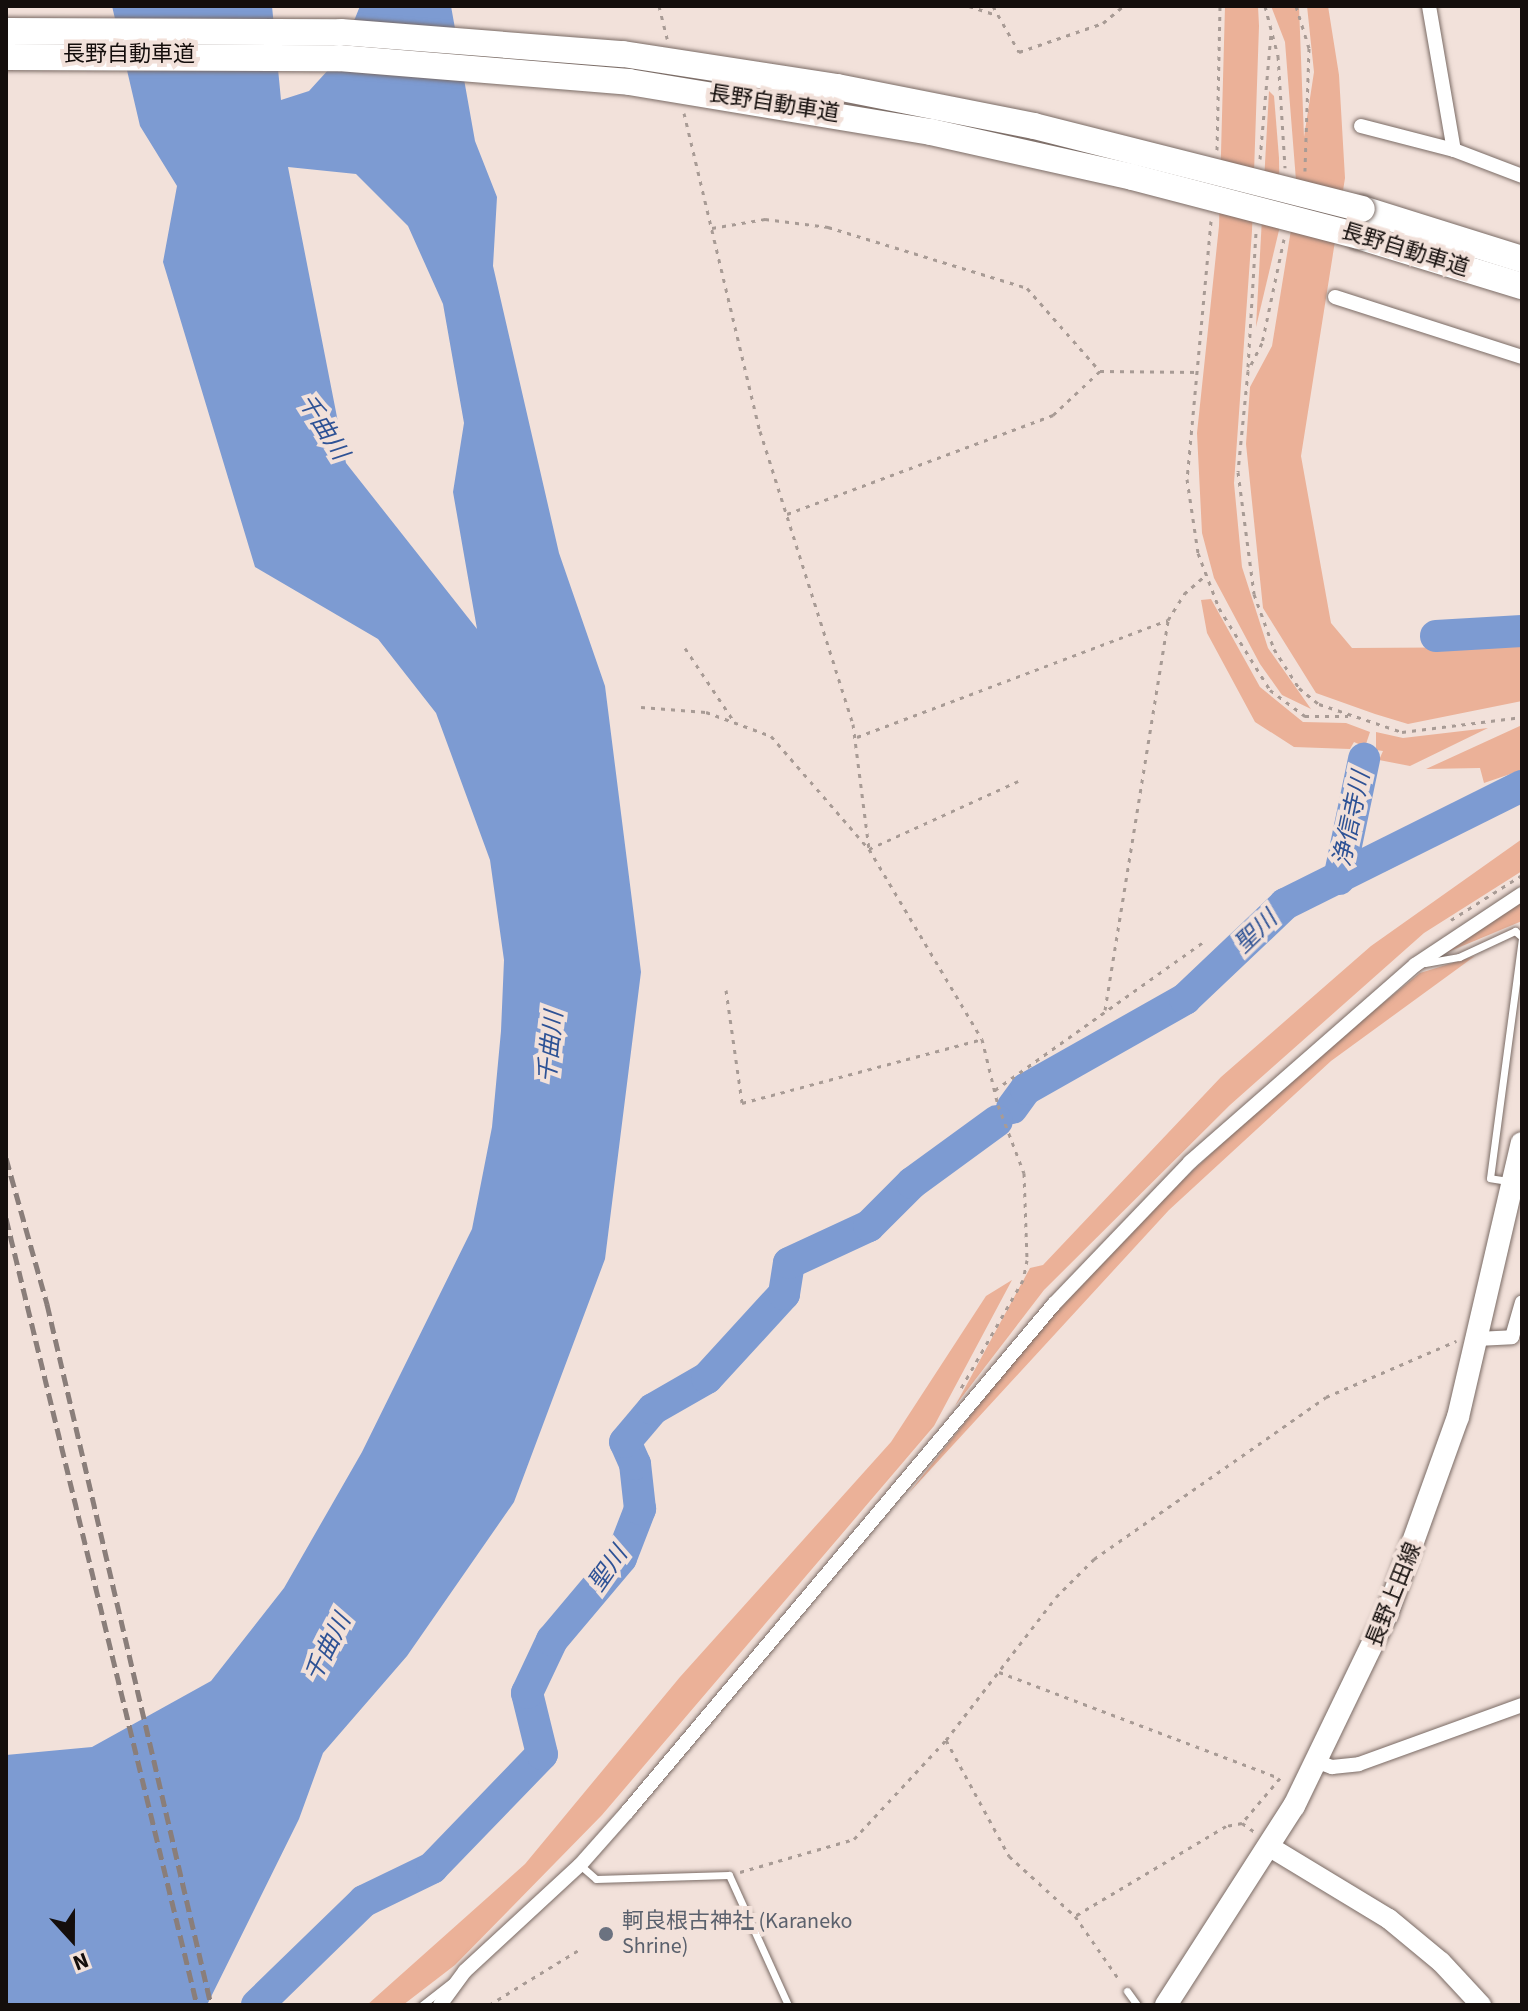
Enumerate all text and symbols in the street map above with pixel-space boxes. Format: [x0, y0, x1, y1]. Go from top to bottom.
street label: 長野自動車道 [63, 42, 195, 68]
street label: 長野自動車道 [707, 81, 841, 127]
street label: 長野自動車道 [1338, 218, 1472, 282]
water label: 千曲川 [292, 389, 354, 465]
water label: 浄信寺川 [1328, 769, 1376, 869]
water label: 聖川 [1229, 905, 1283, 959]
water label: 千曲川 [533, 1010, 569, 1084]
street label: 長野上田線 [1361, 1539, 1427, 1651]
water label: 聖川 [582, 1541, 634, 1597]
water label: 千曲川 [299, 1609, 357, 1687]
north arrow [32, 1899, 112, 1979]
place label: 軻良根古神社 (Karaneko Shrine) [622, 1908, 852, 1960]
marker: 軻良根古神社 (Karaneko Shrine) [597, 1925, 615, 1943]
text: N [68, 1944, 93, 1979]

